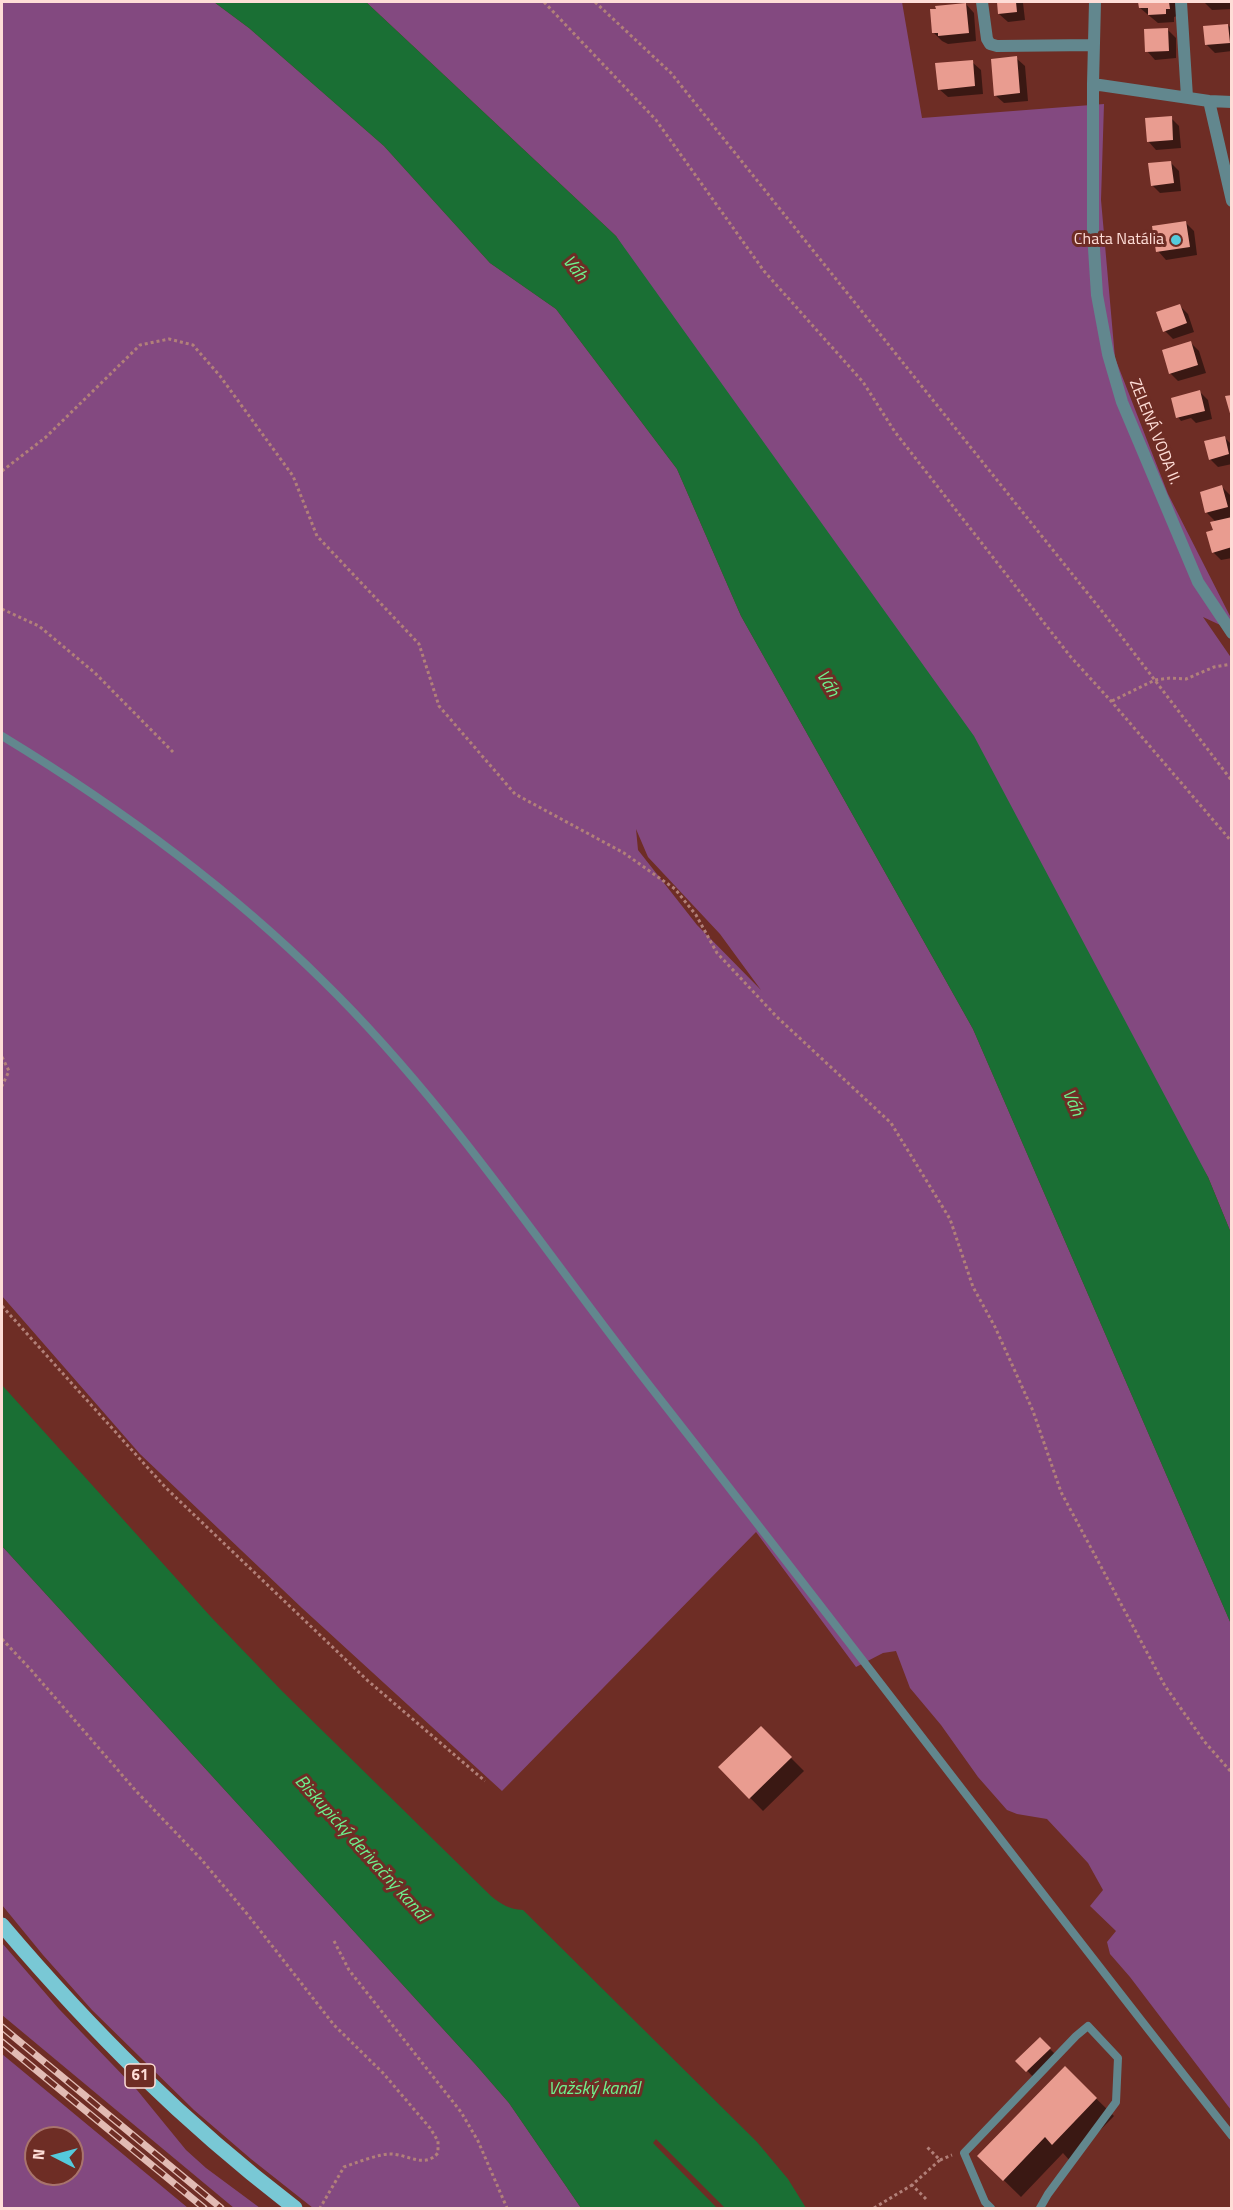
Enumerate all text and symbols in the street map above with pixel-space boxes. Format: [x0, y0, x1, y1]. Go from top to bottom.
place label: Chata Natália [1074, 230, 1164, 250]
marker: Chata Natália [1169, 233, 1183, 247]
water label: Váh [557, 252, 591, 286]
street label: ZELENÁ VODA II. [1124, 376, 1184, 488]
water label: Váh [811, 667, 843, 701]
water label: Váh [1057, 1086, 1087, 1120]
water label: Biskupický derivačný kanál [290, 1771, 432, 1927]
road number: 61 [125, 2064, 155, 2088]
water label: Važský kanál [548, 2079, 640, 2101]
north arrow [24, 2126, 84, 2186]
text: N [26, 2148, 51, 2161]

